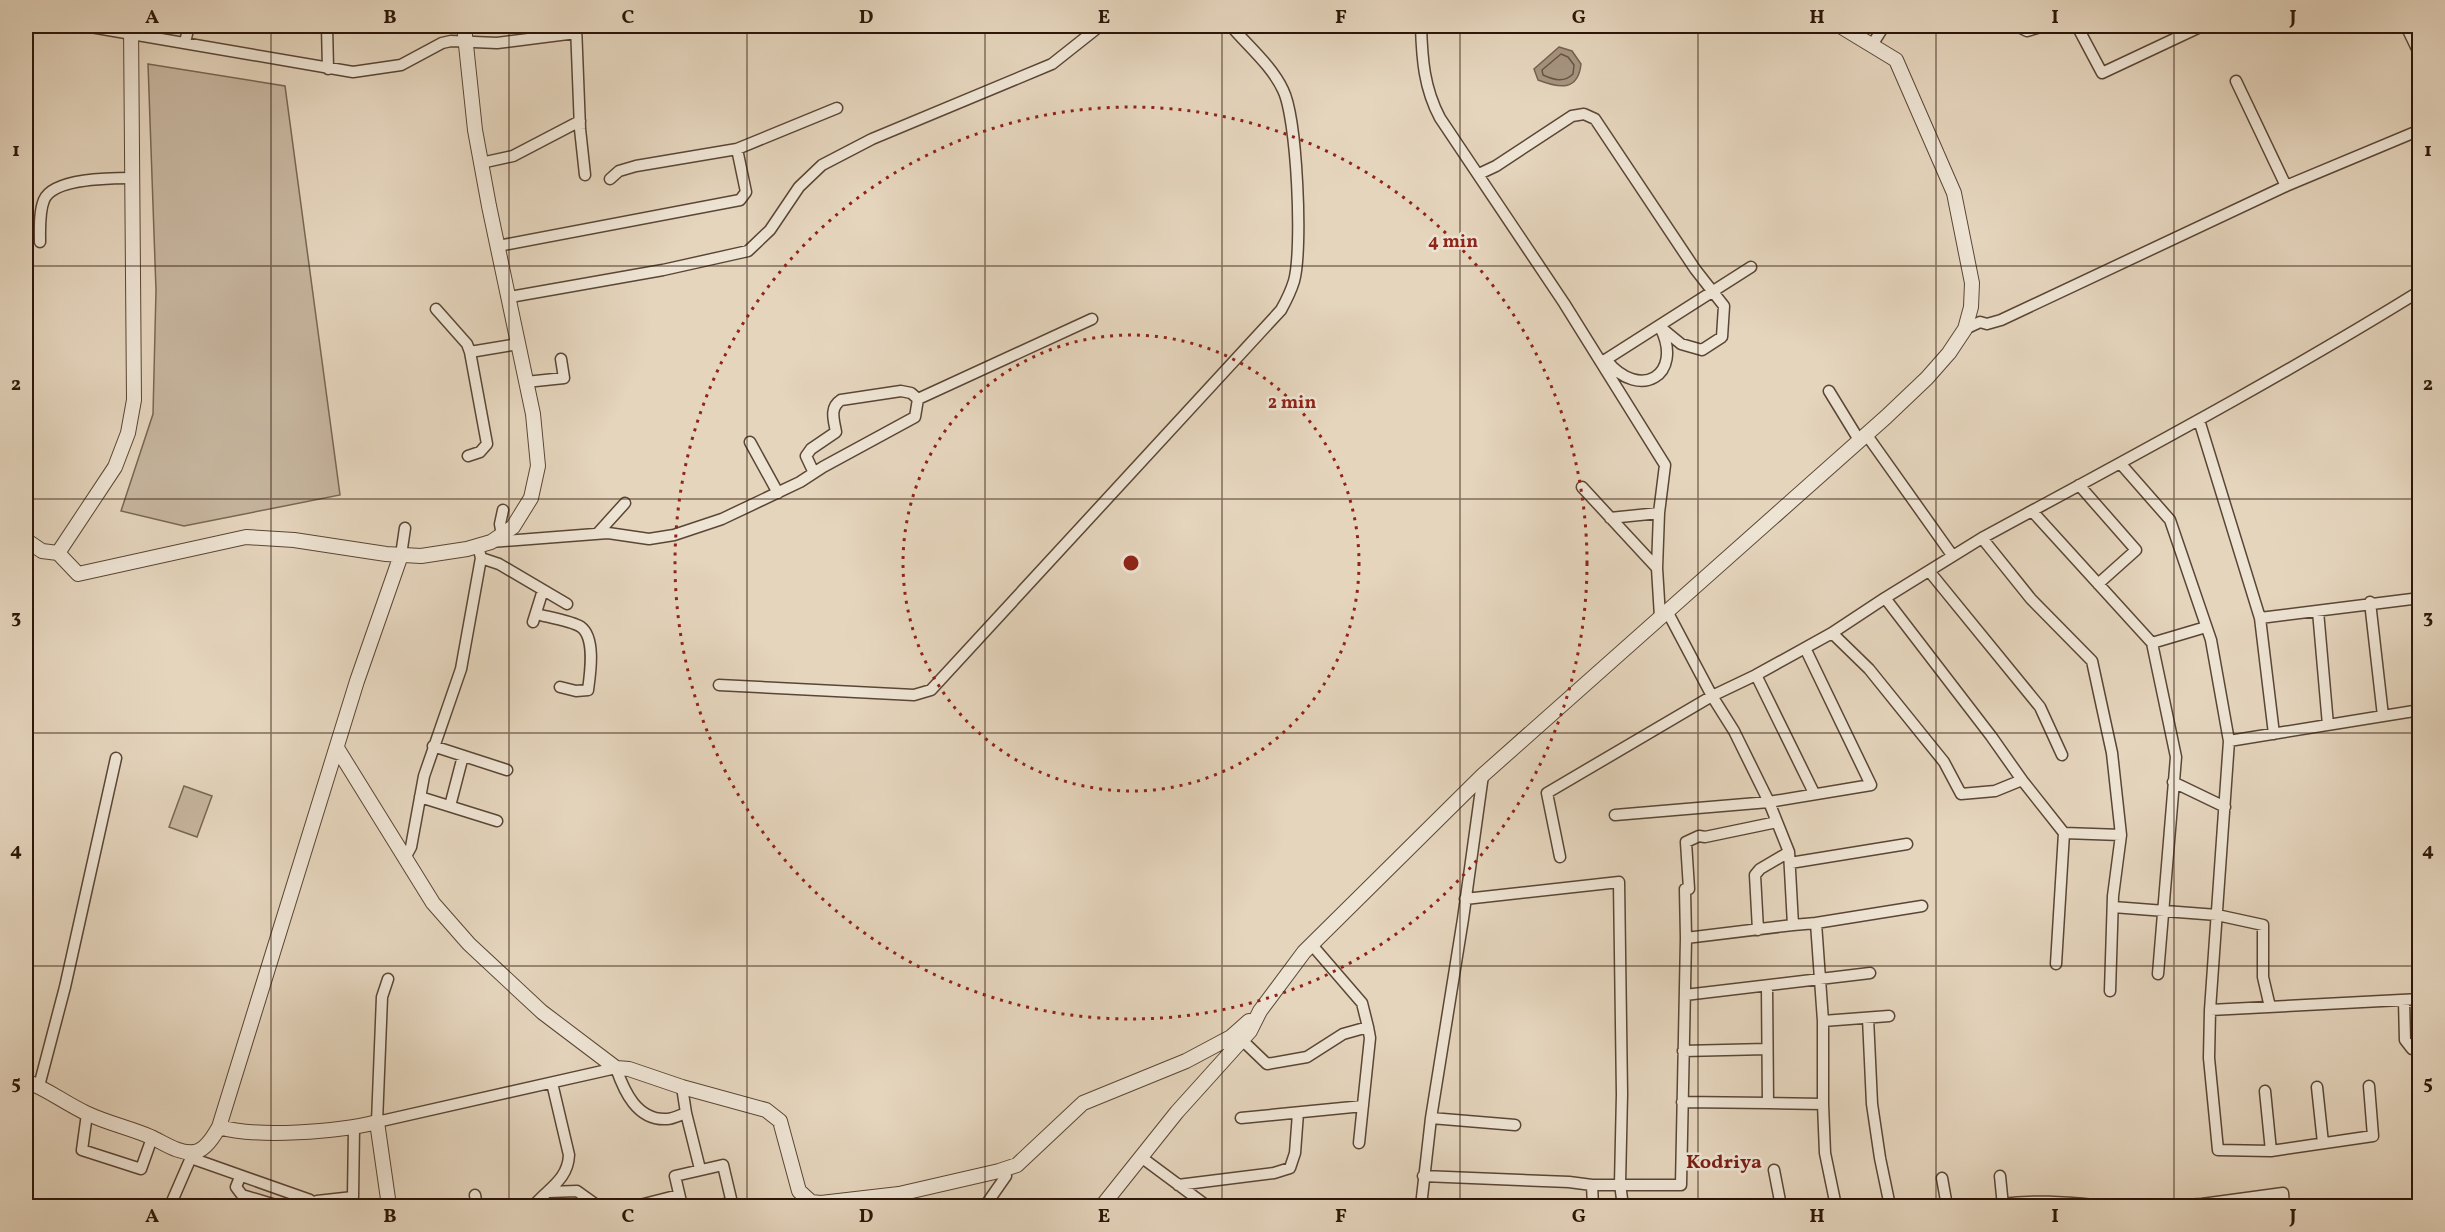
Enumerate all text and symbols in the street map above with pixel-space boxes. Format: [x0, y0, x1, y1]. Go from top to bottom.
text: A [145, 4, 159, 32]
text: B [383, 4, 397, 32]
text: C [622, 4, 635, 32]
text: D [859, 4, 873, 32]
text: E [1098, 4, 1110, 32]
text: F [1335, 4, 1347, 32]
text: G [1572, 4, 1586, 32]
text: H [1809, 4, 1825, 32]
text: I [2051, 4, 2059, 32]
text: J [2288, 4, 2297, 32]
text: 1 [12, 137, 20, 165]
text: 1 [2424, 137, 2432, 165]
text: 4 min [1428, 230, 1478, 255]
text: 2 [11, 371, 21, 399]
text: 2 [2423, 371, 2433, 399]
text: 2 min [1268, 391, 1316, 416]
centre of rings [1121, 553, 1141, 573]
text: 3 [11, 604, 21, 632]
text: 3 [2423, 604, 2433, 632]
text: 4 [10, 837, 22, 865]
text: 4 [2422, 837, 2434, 865]
text: 5 [11, 1070, 21, 1098]
text: 5 [2423, 1070, 2433, 1098]
district label: Kodriya [1686, 1149, 1762, 1177]
text: A [145, 1203, 159, 1231]
text: B [383, 1203, 397, 1231]
text: C [622, 1203, 635, 1231]
text: D [859, 1203, 873, 1231]
text: E [1098, 1203, 1110, 1231]
text: F [1335, 1203, 1347, 1231]
text: G [1572, 1203, 1586, 1231]
text: H [1809, 1203, 1825, 1231]
text: I [2051, 1203, 2059, 1231]
text: J [2288, 1203, 2297, 1231]

